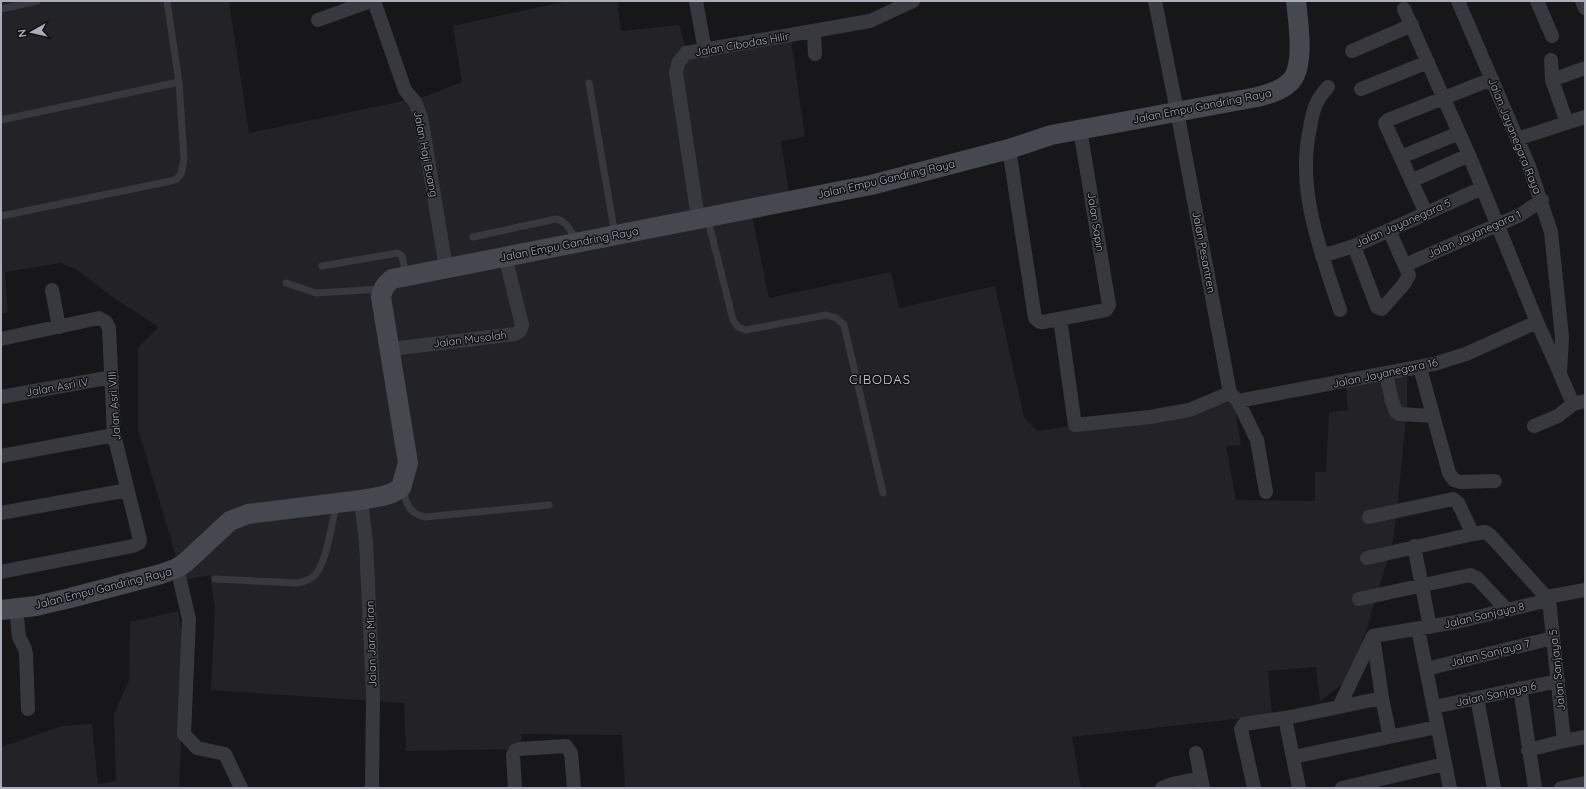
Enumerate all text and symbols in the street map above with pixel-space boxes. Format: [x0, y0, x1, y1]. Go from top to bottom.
north arrow [12, 12, 52, 52]
text: N [15, 28, 30, 38]
street label: Jalan Cibodas Hilir [694, 29, 791, 59]
street label: Jalan Jayanegara Raya [1485, 76, 1545, 196]
street label: Jalan Empu Gandring Raya [1131, 86, 1273, 126]
street label: Jalan Haji Buang [411, 110, 441, 198]
street label: Jalan Empu Gandring Raya [816, 156, 956, 202]
street label: Jalan Sapin [1084, 191, 1108, 253]
street label: Jalan Jayanegara 5 [1353, 196, 1453, 250]
street label: Jalan Jayanegara 1 [1425, 207, 1523, 261]
street label: Jalan Pesantren [1189, 210, 1219, 294]
street label: Jalan Empu Gandring Raya [498, 224, 640, 264]
street label: Jalan Musolah [432, 328, 508, 350]
street label: Jalan Jayanegara 16 [1331, 355, 1439, 391]
street label: Jalan Asri VIII [105, 371, 123, 441]
district label: CIBODAS [849, 371, 911, 387]
street label: Jalan Asri IV [25, 375, 89, 399]
street label: Jalan Empu Gandring Raya [33, 564, 173, 612]
street label: Jalan Sanjaya 8 [1442, 599, 1526, 631]
street label: Jalan Jaro Miran [362, 600, 380, 688]
street label: Jalan Sanjaya 5 [1546, 628, 1568, 712]
street label: Jalan Sanjaya 7 [1449, 636, 1532, 670]
street label: Jalan Sanjaya 6 [1454, 679, 1538, 709]

